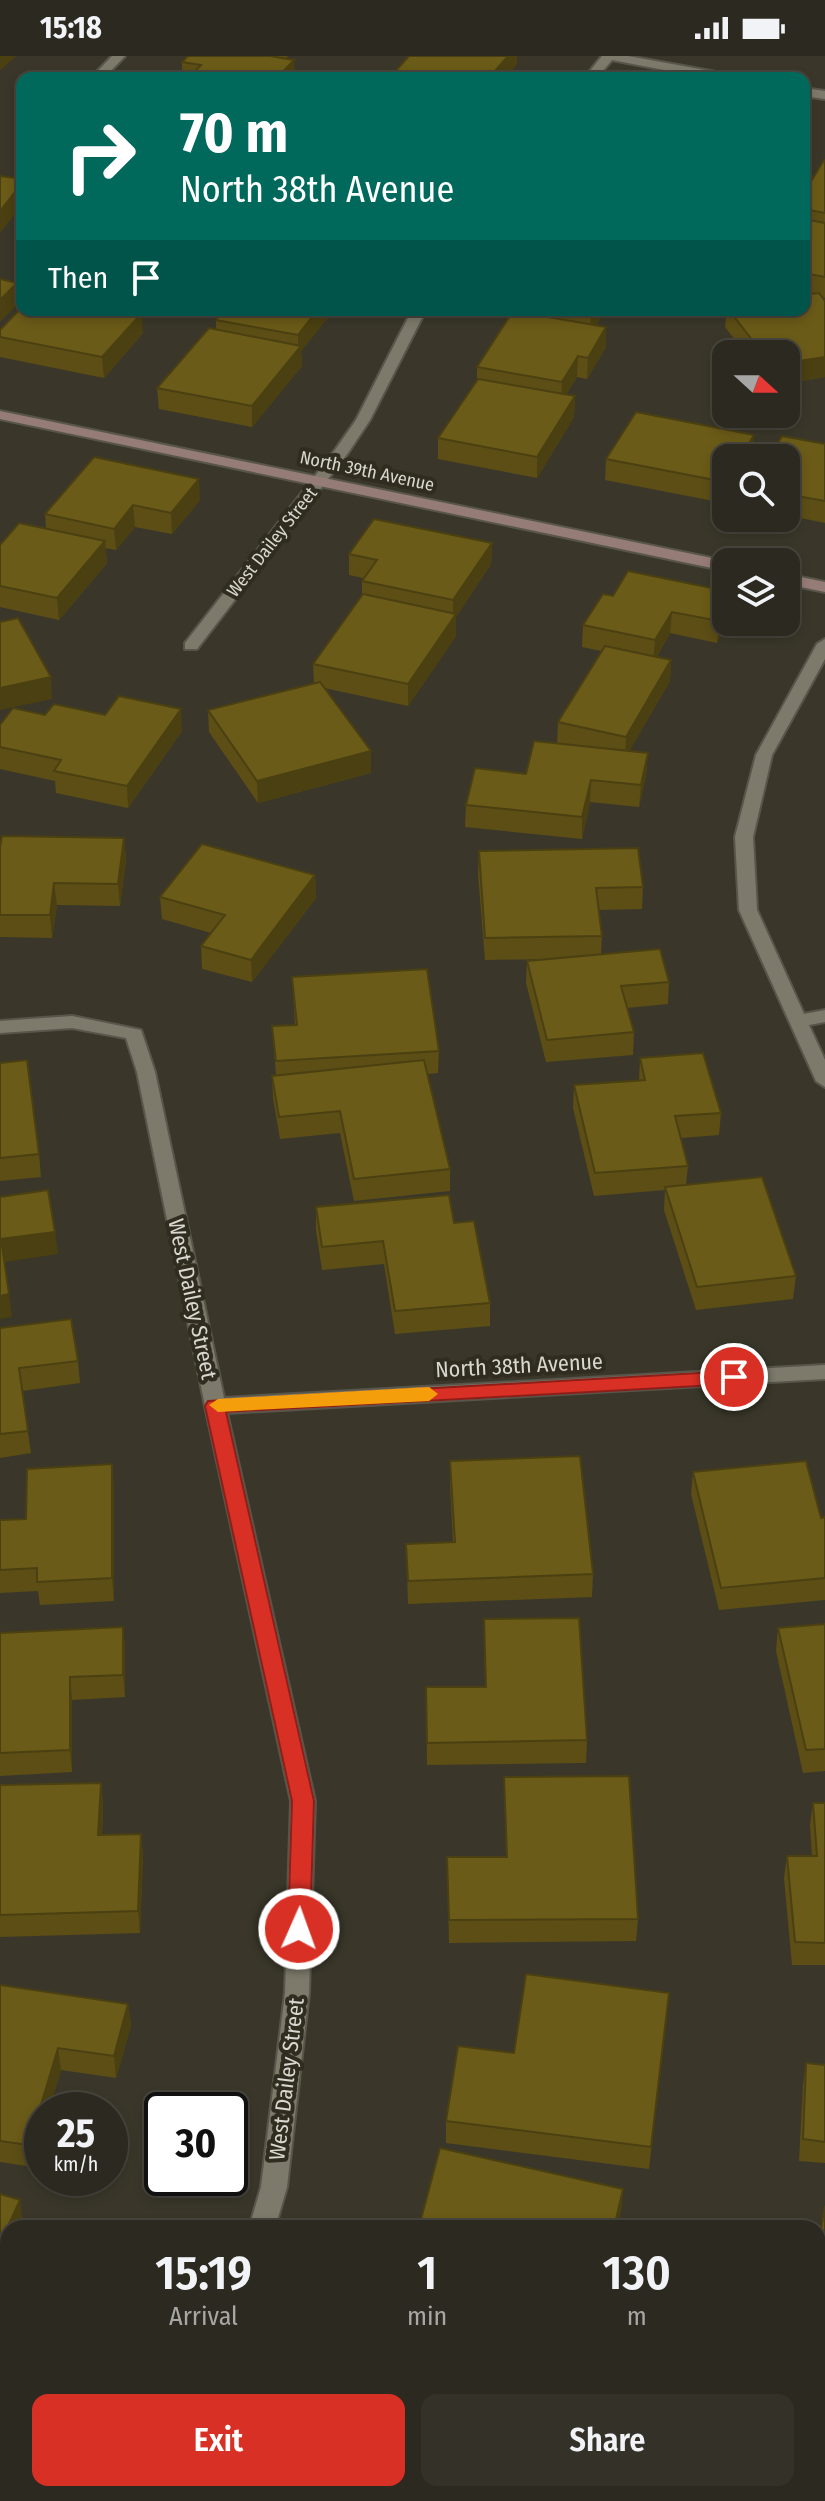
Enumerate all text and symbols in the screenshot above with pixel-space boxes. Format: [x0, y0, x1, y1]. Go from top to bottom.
text: 15:18 [40, 10, 102, 46]
text: 70 m [180, 100, 288, 167]
icon: right [48, 104, 152, 208]
text: North 38th Avenue [180, 168, 454, 212]
icon: arrive [124, 256, 168, 300]
text: Then [48, 260, 108, 296]
north arrow [712, 340, 800, 428]
map controls [712, 340, 800, 636]
button: search [712, 444, 800, 532]
street label: North 39th Avenue [298, 446, 436, 496]
street label: West Dailey Street [222, 482, 322, 601]
button: layers [712, 548, 800, 636]
street label: West Dailey Street [162, 1216, 223, 1383]
pin [700, 1343, 768, 1411]
street label: North 38th Avenue [435, 1348, 603, 1383]
icon: arrive [712, 1355, 756, 1399]
position arrow [257, 1887, 341, 1971]
street label: West Dailey Street [263, 1996, 310, 2162]
speed limit sign: 30 [144, 2092, 248, 2196]
text: 25 [57, 2110, 95, 2158]
text: km/h [54, 2152, 98, 2176]
text: 15:19 [155, 2244, 252, 2302]
text: 1 [417, 2244, 437, 2302]
text: 130 [603, 2244, 671, 2302]
text: Arrival [169, 2301, 238, 2332]
text: min [407, 2301, 447, 2332]
text: m [627, 2301, 647, 2332]
button: Exit [32, 2394, 405, 2486]
button: Share [421, 2394, 794, 2486]

